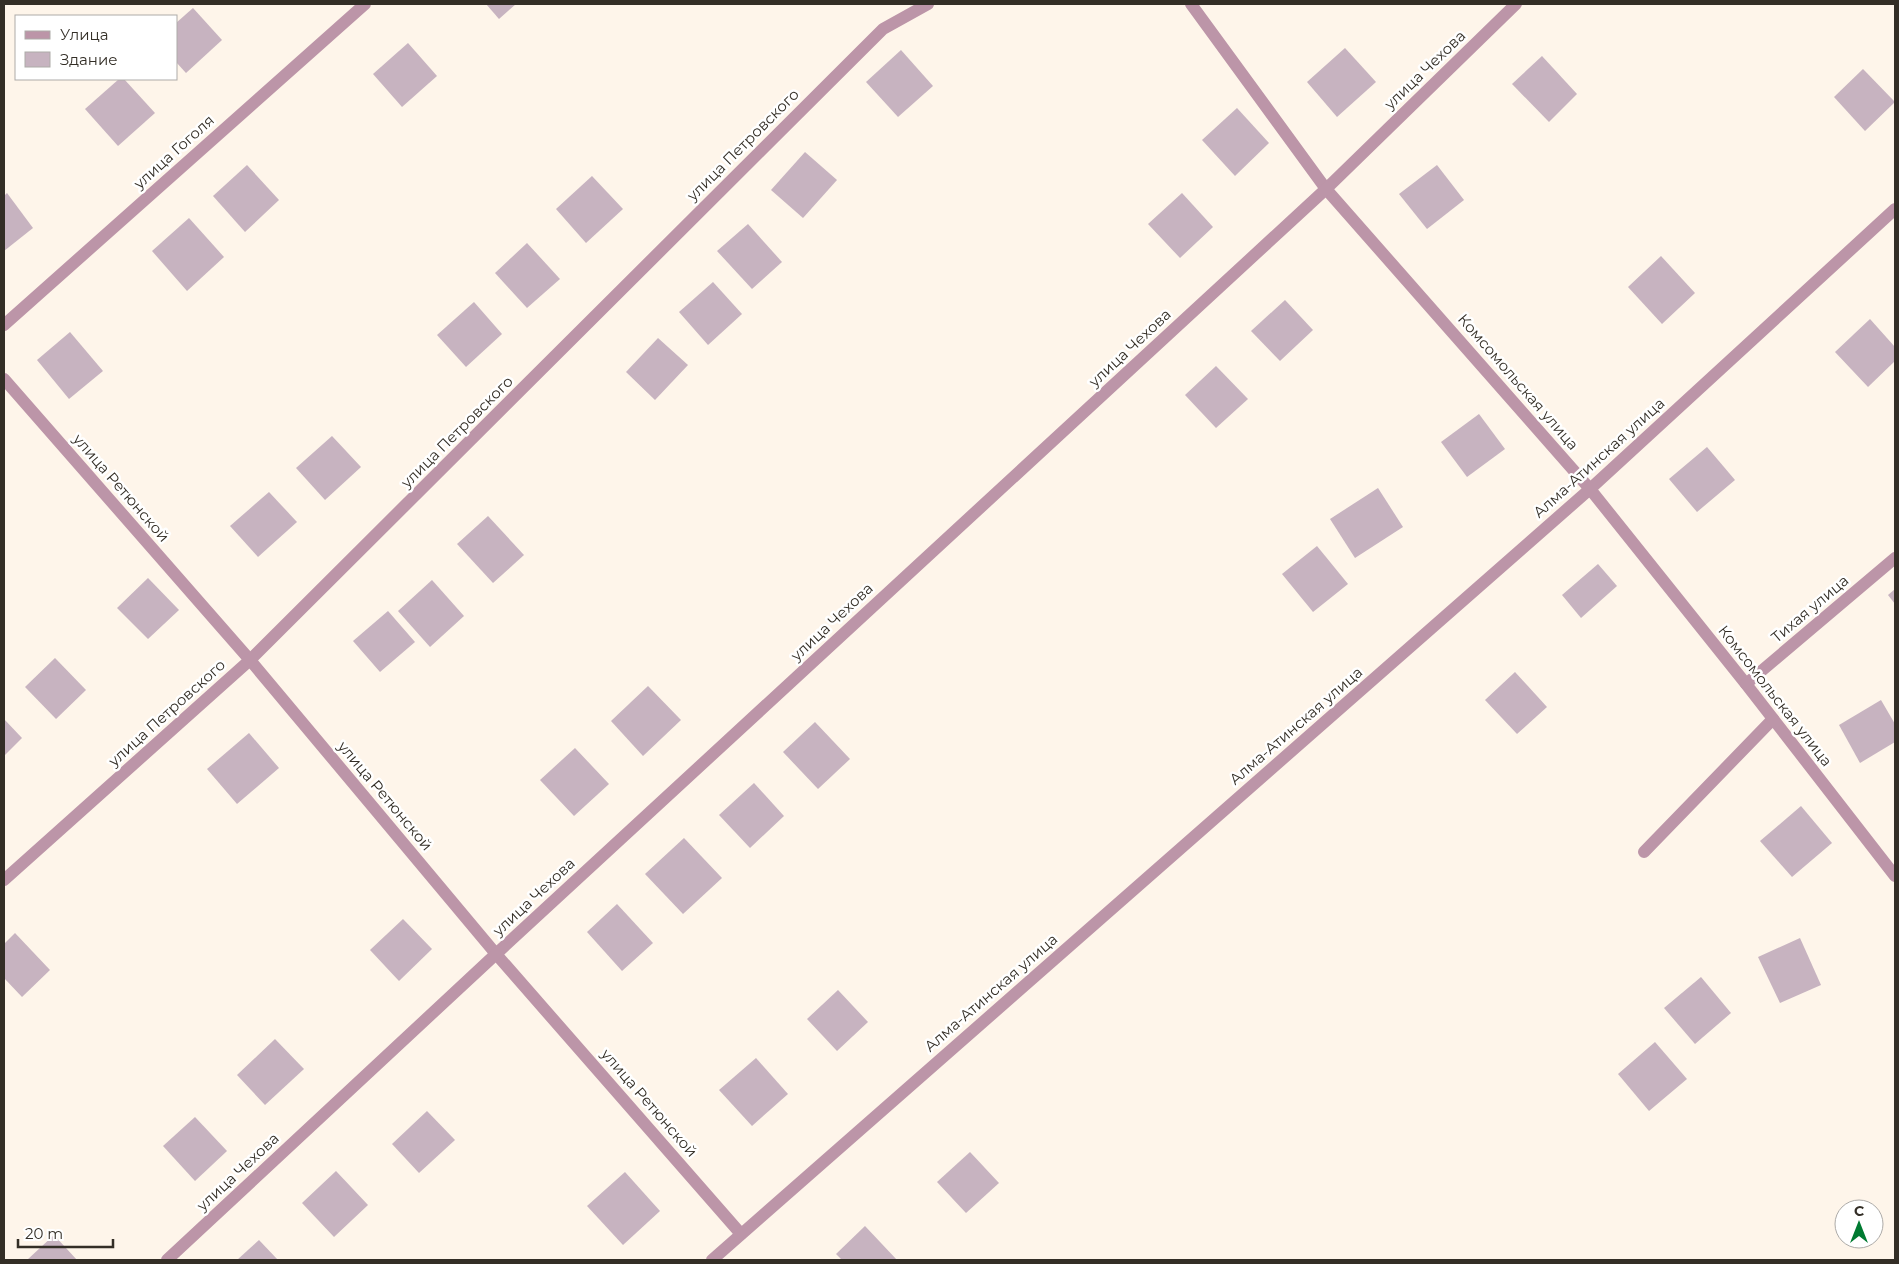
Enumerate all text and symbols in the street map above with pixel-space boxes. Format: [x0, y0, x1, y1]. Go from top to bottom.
legend [15, 15, 178, 80]
text: Улица [60, 25, 108, 44]
street label: улица Чехова [1379, 26, 1469, 114]
text: Здание [60, 50, 118, 69]
street label: улица Петровского [682, 85, 803, 205]
street label: улица Гоголя [129, 110, 218, 193]
street label: улица Чехова [1084, 305, 1175, 391]
street label: Комсомольская улица [1454, 310, 1583, 454]
street label: улица Петровского [396, 372, 517, 492]
street label: Алма-Атинская улица [1529, 394, 1668, 522]
street label: улица Ретюнской [69, 429, 174, 546]
street label: Тихая улица [1767, 571, 1852, 647]
street label: улица Чехова [786, 579, 877, 665]
street label: Комсомольская улица [1714, 621, 1837, 770]
street label: улица Петровского [104, 655, 229, 771]
street label: Алма-Атинская улица [1225, 663, 1366, 789]
street label: улица Ретюнской [333, 736, 437, 854]
street label: улица Чехова [488, 854, 579, 940]
street label: Алма-Атинская улица [920, 930, 1061, 1056]
street label: улица Ретюнской [597, 1044, 702, 1161]
street label: улица Чехова [192, 1129, 283, 1215]
north arrow [1834, 1199, 1884, 1249]
text: С [1854, 1202, 1864, 1220]
scale bar [18, 1216, 112, 1248]
text: 20 m [25, 1224, 63, 1243]

